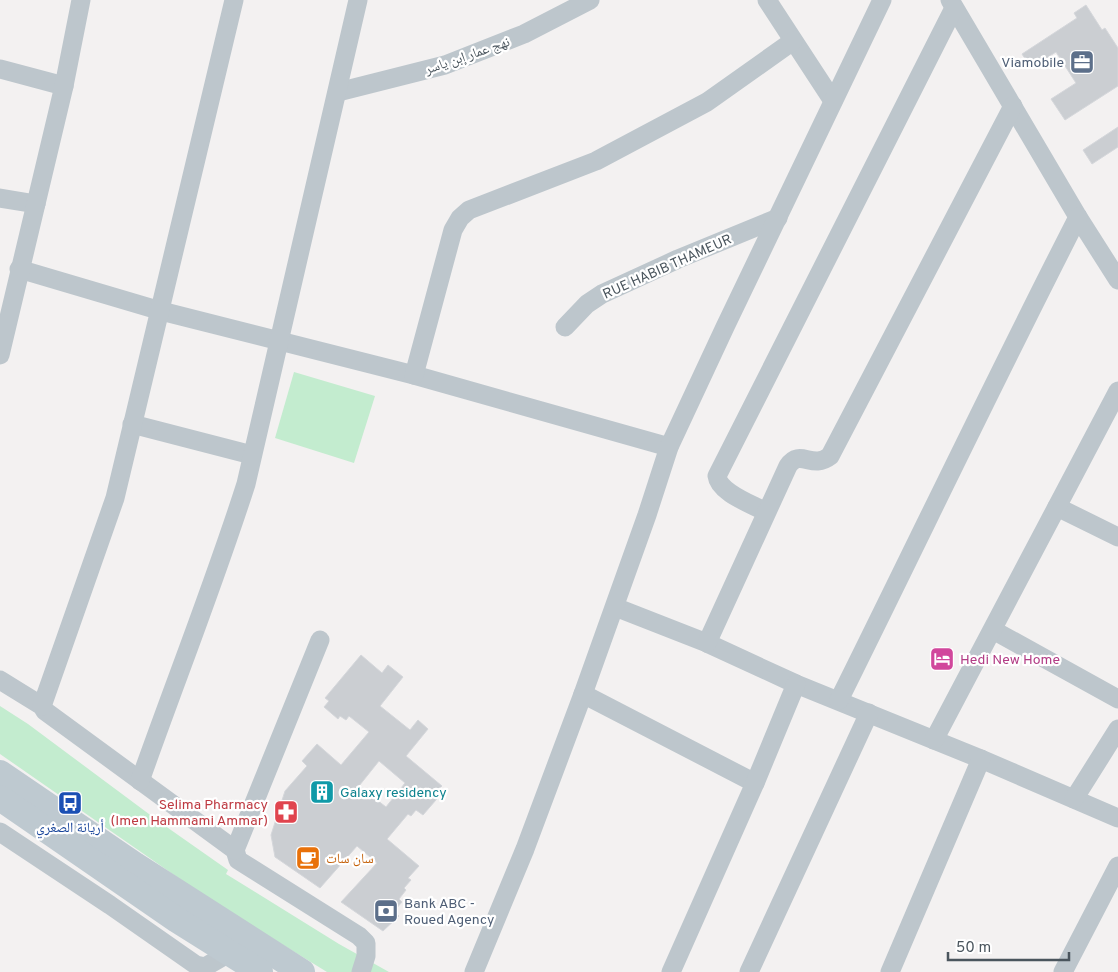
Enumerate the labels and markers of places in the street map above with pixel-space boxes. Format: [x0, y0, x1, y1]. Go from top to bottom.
office icon: Viamobile [1069, 49, 1095, 75]
place label: Viamobile [1001, 55, 1064, 72]
hotel icon: Hedi New Home [929, 646, 955, 672]
place label: Hedi New Home [960, 652, 1060, 669]
building icon: Galaxy residency [309, 779, 335, 805]
place label: Galaxy residency [340, 785, 447, 802]
bus stop icon: أريانة الصغري [57, 790, 83, 816]
place label: Selima Pharmacy (Imen Hammami Ammar) [110, 797, 268, 830]
pharmacy icon: Selima Pharmacy (Imen Hammami Ammar) [273, 799, 299, 825]
place label: أريانة الصغري [36, 819, 104, 839]
cafe icon: سان سات [295, 845, 321, 871]
place label: سان سات [326, 851, 374, 868]
place label: Bank ABC - Roued Agency [404, 896, 494, 929]
bank icon: Bank ABC - Roued Agency [373, 898, 399, 924]

